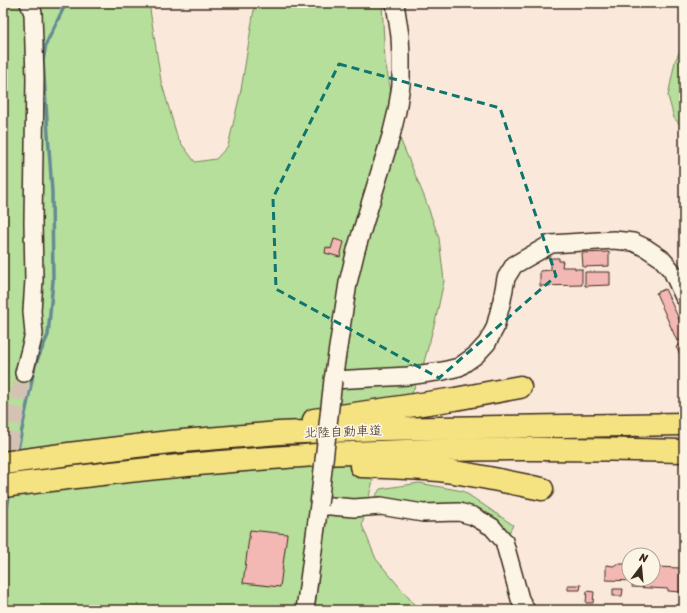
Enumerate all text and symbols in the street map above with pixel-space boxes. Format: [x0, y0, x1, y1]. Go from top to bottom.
street label: 北陸自動車道 [304, 419, 382, 444]
north arrow [621, 547, 661, 587]
text: N [636, 547, 650, 568]

